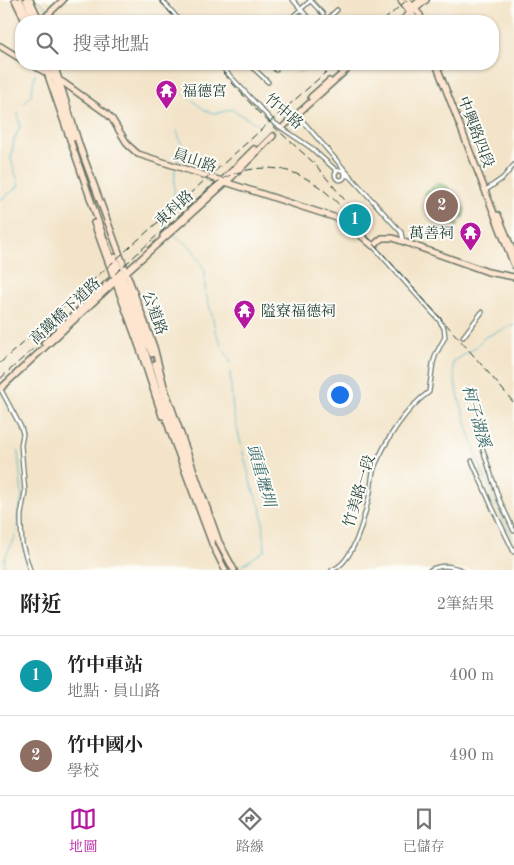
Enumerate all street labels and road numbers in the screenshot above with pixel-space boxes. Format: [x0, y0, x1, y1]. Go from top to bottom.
street label: 竹中路 [261, 90, 306, 133]
street label: 中興路四段 [454, 94, 497, 170]
street label: 員山路 [171, 145, 219, 176]
street label: 東科路 [152, 187, 197, 230]
street label: 高鐵橋下道路 [27, 274, 104, 348]
street label: 公道路 [139, 289, 170, 337]
street label: 竹美路一段 [340, 453, 379, 530]

